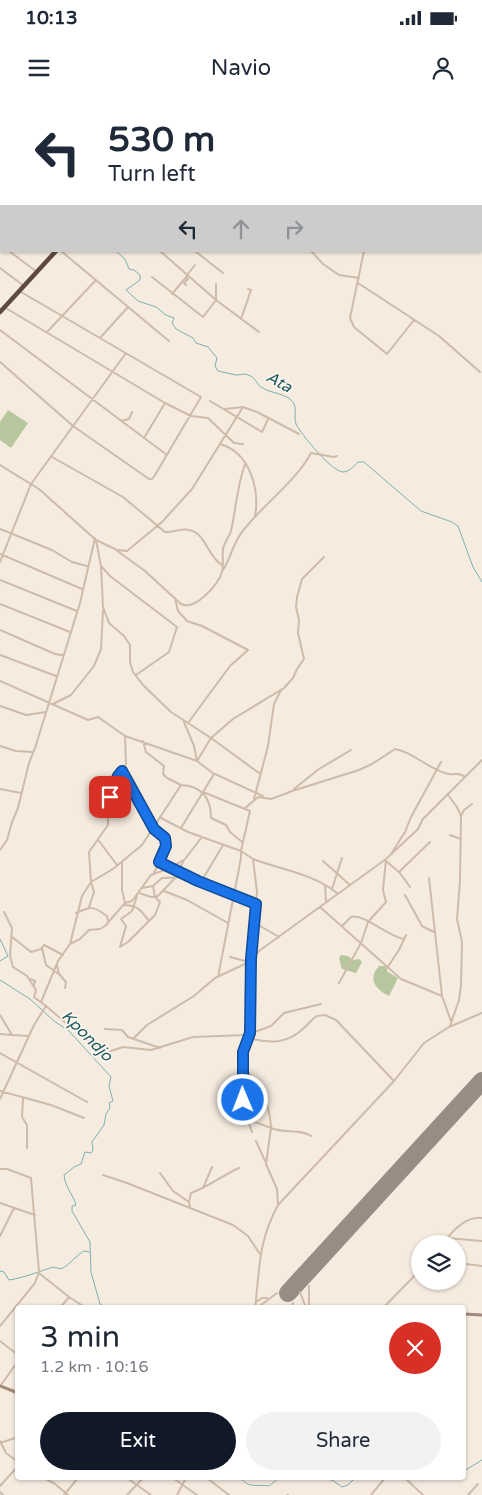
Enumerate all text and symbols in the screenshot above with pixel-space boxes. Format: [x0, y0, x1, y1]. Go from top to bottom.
text: 10:13 [25, 7, 78, 29]
icon: menu [25, 54, 53, 82]
icon: person [429, 54, 457, 82]
text: Navio [211, 55, 271, 81]
text: 530 m [108, 119, 215, 161]
icon: left [25, 120, 90, 185]
text: Turn left [108, 161, 196, 187]
icon: left [174, 215, 202, 243]
icon: ahead [227, 215, 255, 243]
icon: right [280, 215, 308, 243]
water label: Ata [262, 367, 296, 398]
pin [89, 776, 131, 818]
icon: arrive [96, 783, 124, 811]
water label: Kpondjo [57, 1006, 118, 1067]
position arrow [216, 1073, 268, 1125]
map controls [411, 1235, 466, 1290]
button: layers [411, 1235, 466, 1290]
text: 3 min [40, 1319, 120, 1356]
button: close [389, 1322, 441, 1374]
text: 1.2 km · 10:16 [40, 1357, 149, 1377]
button: Exit [40, 1412, 236, 1470]
button: Share [246, 1412, 441, 1470]

